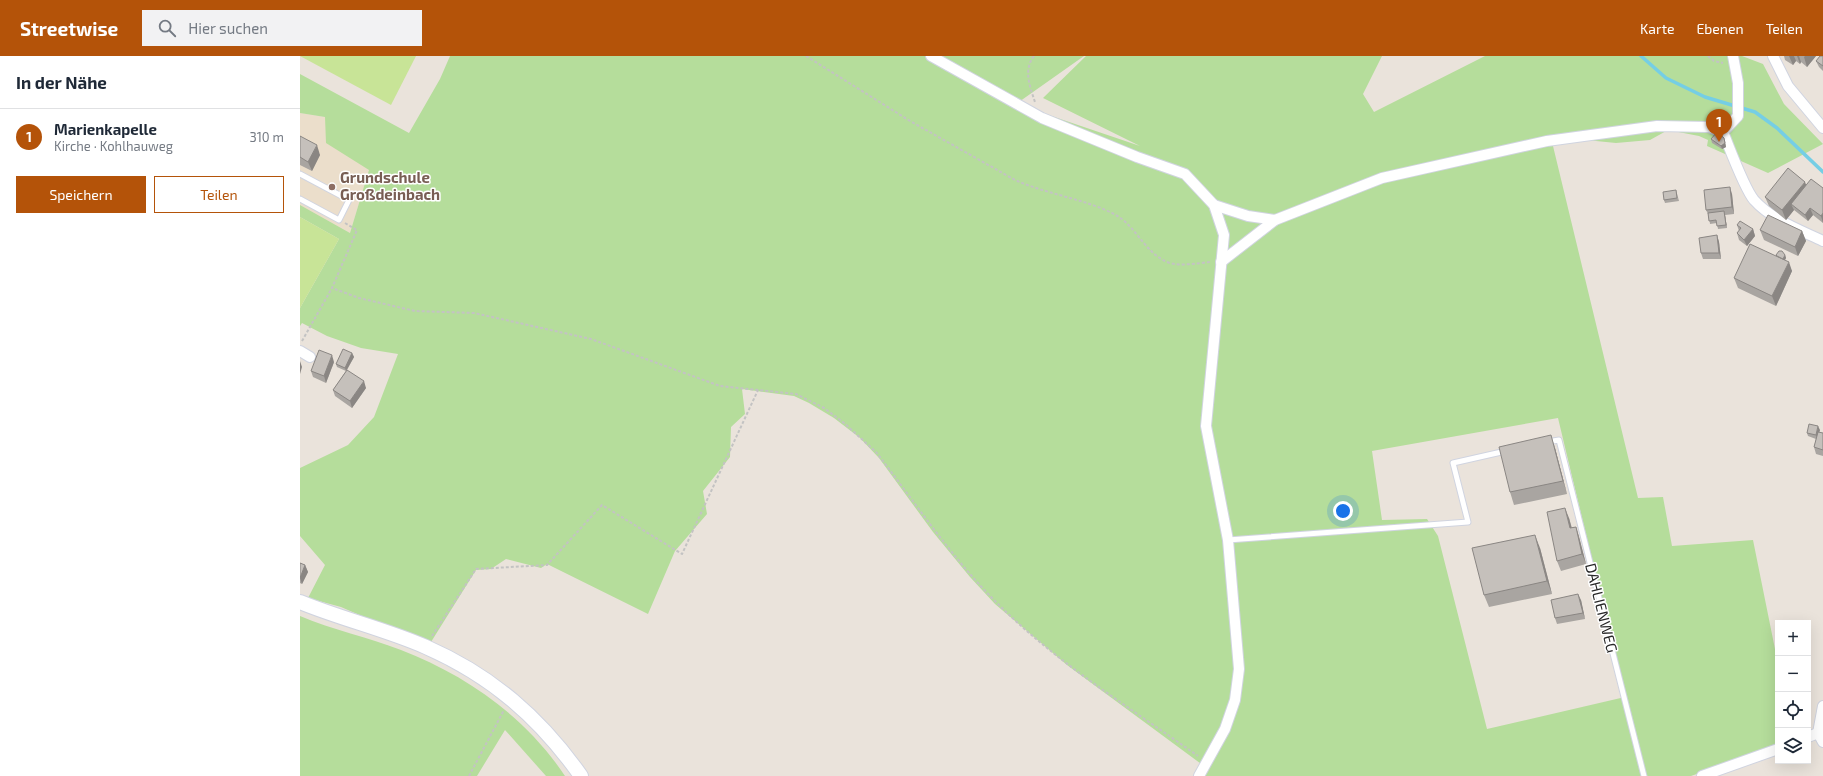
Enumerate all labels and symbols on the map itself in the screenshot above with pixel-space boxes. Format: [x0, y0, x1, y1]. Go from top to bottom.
pin: 1 [1706, 109, 1732, 142]
place label: Grundschule Großdeinbach [340, 168, 440, 203]
marker: Grundschule Großdeinbach [327, 182, 337, 192]
your location [1333, 501, 1353, 521]
street label: DAHLIENWEG [1582, 561, 1622, 654]

